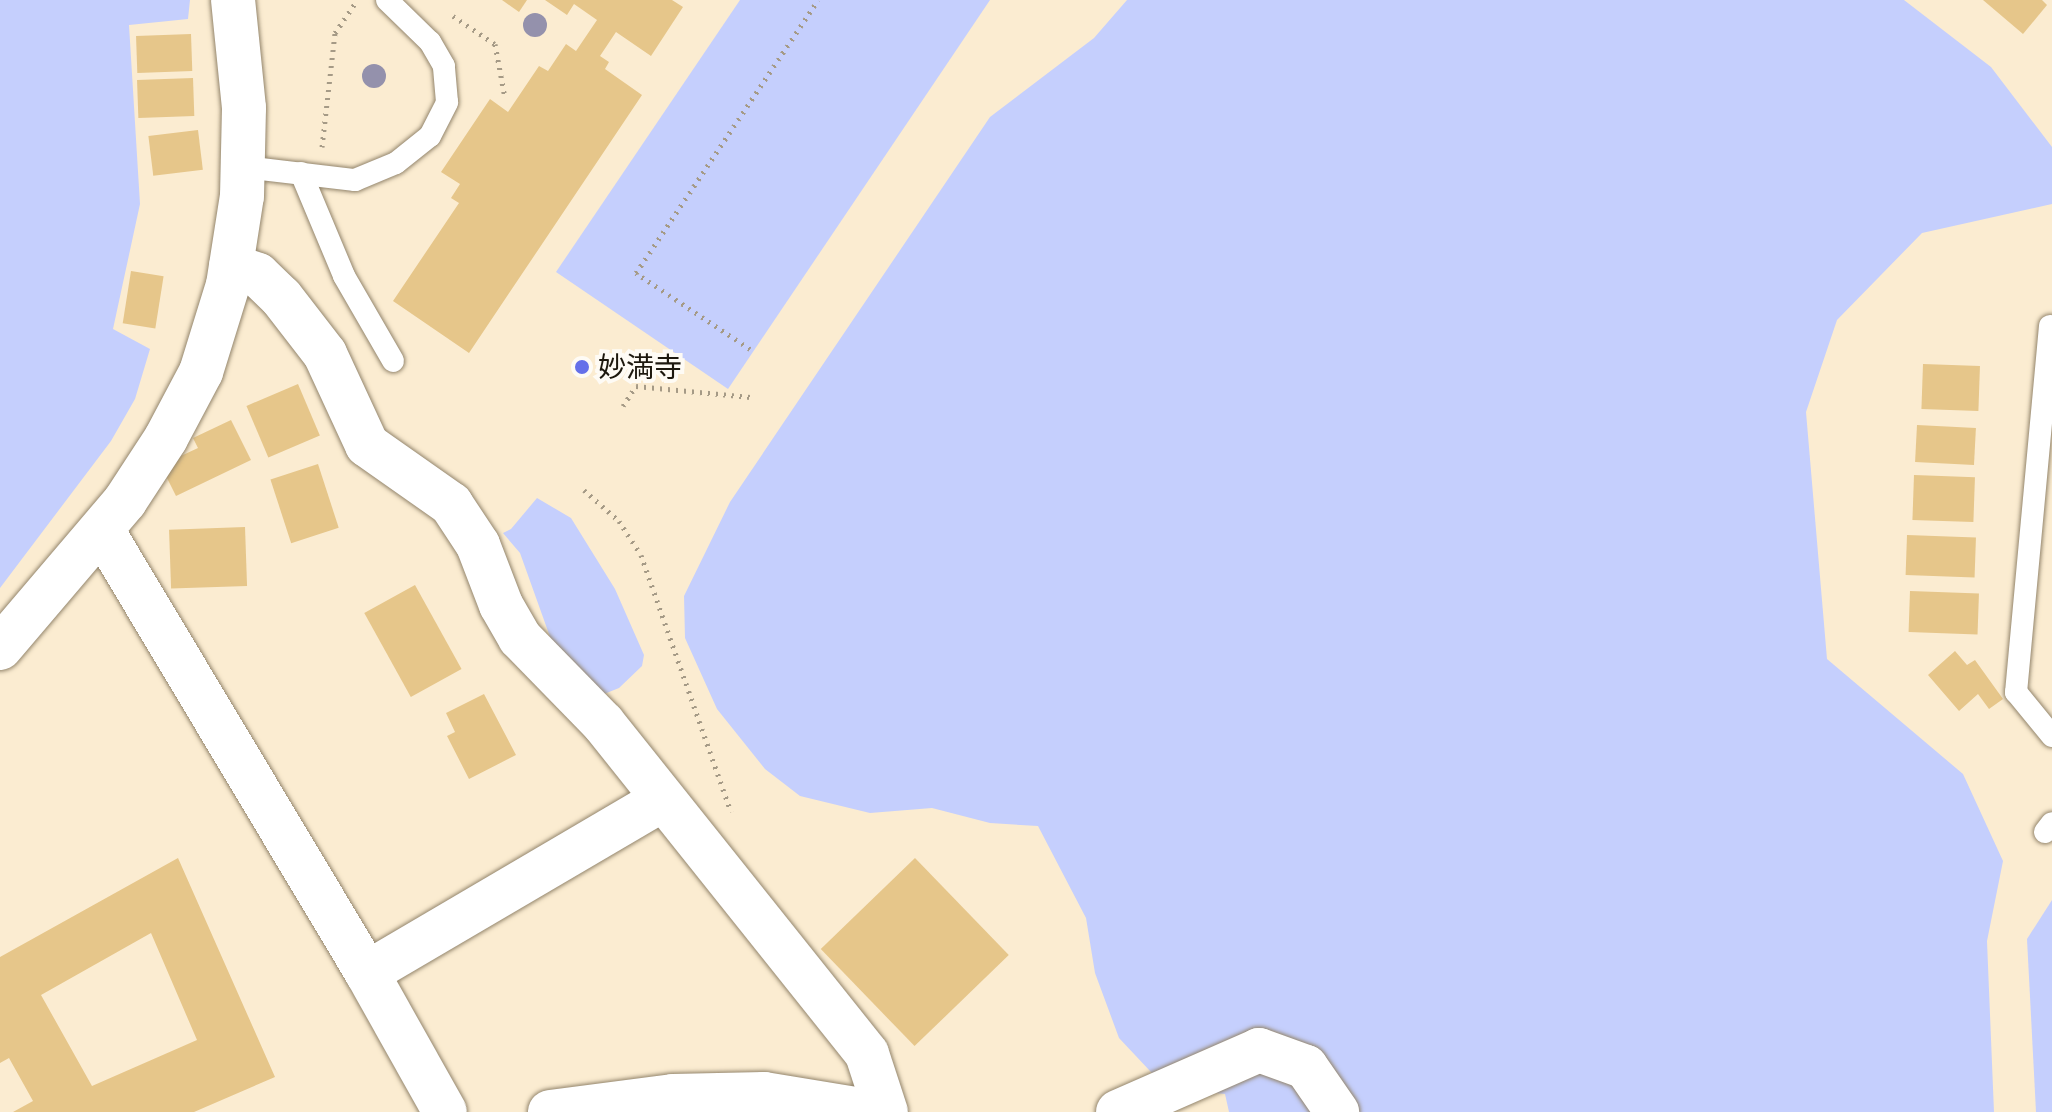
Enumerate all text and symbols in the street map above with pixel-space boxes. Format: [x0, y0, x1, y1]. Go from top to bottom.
place label: 妙満寺 [598, 350, 682, 384]
marker: 妙満寺 [573, 358, 591, 376]

